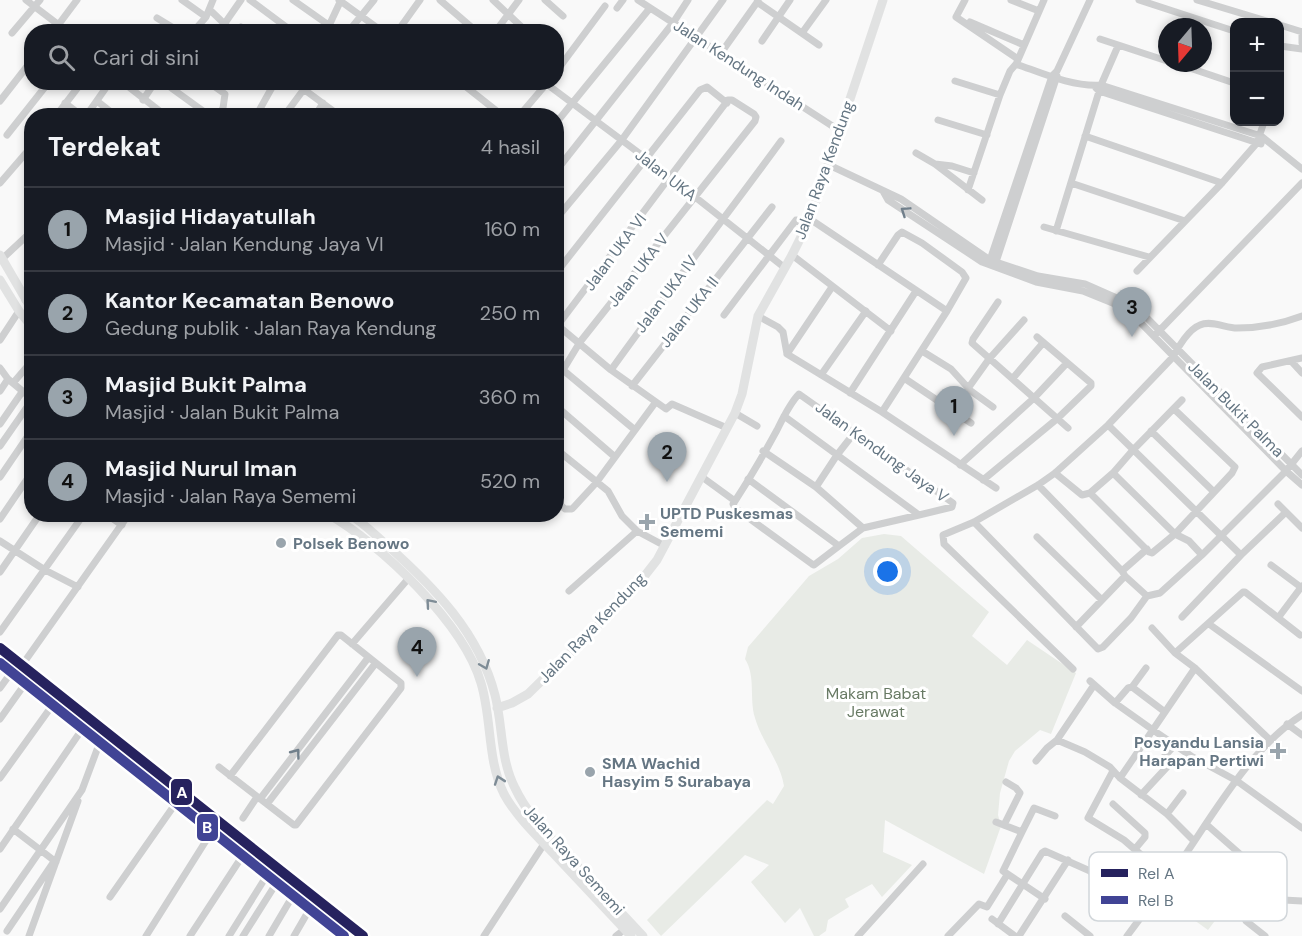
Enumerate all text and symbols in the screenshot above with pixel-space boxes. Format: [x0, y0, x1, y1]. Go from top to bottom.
street label: Jalan Kendung Indah [670, 15, 808, 115]
north arrow [1158, 18, 1212, 72]
map controls [1230, 18, 1284, 126]
button: + [1230, 18, 1284, 72]
search box [24, 24, 564, 90]
icon: search [45, 41, 78, 74]
text: Cari di sini [93, 43, 199, 72]
button: − [1230, 72, 1284, 126]
street label: Jalan Raya Kendung [789, 98, 859, 242]
text: Terdekat [48, 130, 161, 164]
text: 4 hasil [481, 134, 540, 160]
street label: Jalan UKA [631, 144, 701, 206]
text: Masjid Hidayatullah [105, 202, 316, 231]
one-way arrow [901, 207, 912, 218]
street label: Jalan UKA VI [580, 210, 650, 294]
text: 1 [64, 216, 71, 242]
text: 160 m [484, 216, 540, 242]
street label: Jalan UKA V [603, 229, 673, 311]
text: Masjid · Jalan Kendung Jaya VI [105, 231, 384, 257]
street label: Jalan UKA IV [630, 251, 702, 337]
street label: Jalan UKA II [655, 272, 723, 352]
text: Kantor Kecamatan Benowo [105, 286, 394, 315]
pin: 3 [1112, 288, 1152, 337]
text: 2 [62, 300, 73, 326]
text: 250 m [479, 300, 540, 326]
text: Gedung publik · Jalan Raya Kendung [105, 315, 436, 341]
street label: Jalan Bukit Palma [1183, 356, 1289, 462]
text: Masjid Bukit Palma [105, 370, 307, 399]
text: 3 [61, 384, 74, 410]
text: 360 m [479, 384, 540, 410]
pin: 1 [934, 386, 974, 436]
street label: Jalan Kendung Jaya V [811, 397, 953, 508]
text: Masjid · Jalan Bukit Palma [105, 399, 339, 425]
pin: 2 [648, 432, 686, 482]
text: Masjid Nurul Iman [105, 454, 297, 483]
text: 4 [61, 468, 74, 494]
text: 520 m [480, 468, 540, 494]
text: Masjid · Jalan Raya Sememi [105, 483, 356, 509]
place label: UPTD Puskesmas Sememi [660, 503, 793, 542]
marker: UPTD Puskesmas Sememi [638, 513, 656, 531]
place label: Polsek Benowo [293, 533, 409, 554]
marker: Polsek Benowo [274, 536, 288, 550]
your location [873, 557, 902, 586]
street label: Jalan Raya Kendung [534, 568, 650, 688]
one-way arrow [426, 599, 437, 610]
pin: 4 [398, 628, 436, 677]
one-way arrow [478, 659, 490, 670]
park label: Makam Babat Jerawat [826, 683, 926, 722]
place label: Posyandu Lansia Harapan Pertiwi [1134, 732, 1264, 771]
marker: Posyandu Lansia Harapan Pertiwi [1269, 742, 1287, 760]
one-way arrow [288, 748, 299, 759]
place label: SMA Wachid Hasyim 5 Surabaya [602, 753, 751, 792]
marker: SMA Wachid Hasyim 5 Surabaya [583, 765, 597, 779]
one-way arrow [494, 775, 507, 786]
line badge: A [170, 778, 193, 806]
text: A [176, 782, 188, 803]
street label: Jalan Raya Sememi [519, 800, 629, 920]
line badge: B [196, 813, 219, 842]
text: B [202, 817, 212, 838]
legend [1089, 852, 1287, 921]
text: Rel A [1138, 863, 1175, 884]
text: Rel B [1138, 890, 1174, 911]

